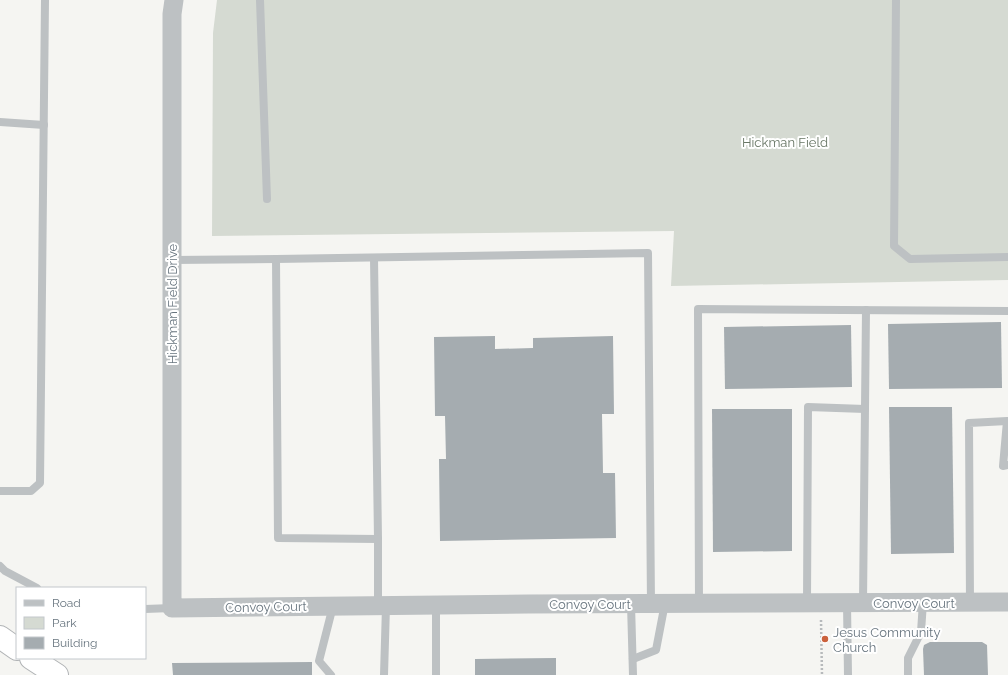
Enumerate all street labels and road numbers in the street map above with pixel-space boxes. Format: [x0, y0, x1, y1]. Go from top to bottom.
street label: Hickman Field Drive [165, 243, 180, 364]
street label: Convoy Court [873, 596, 955, 611]
street label: Convoy Court [549, 597, 631, 612]
street label: Convoy Court [225, 599, 308, 615]

